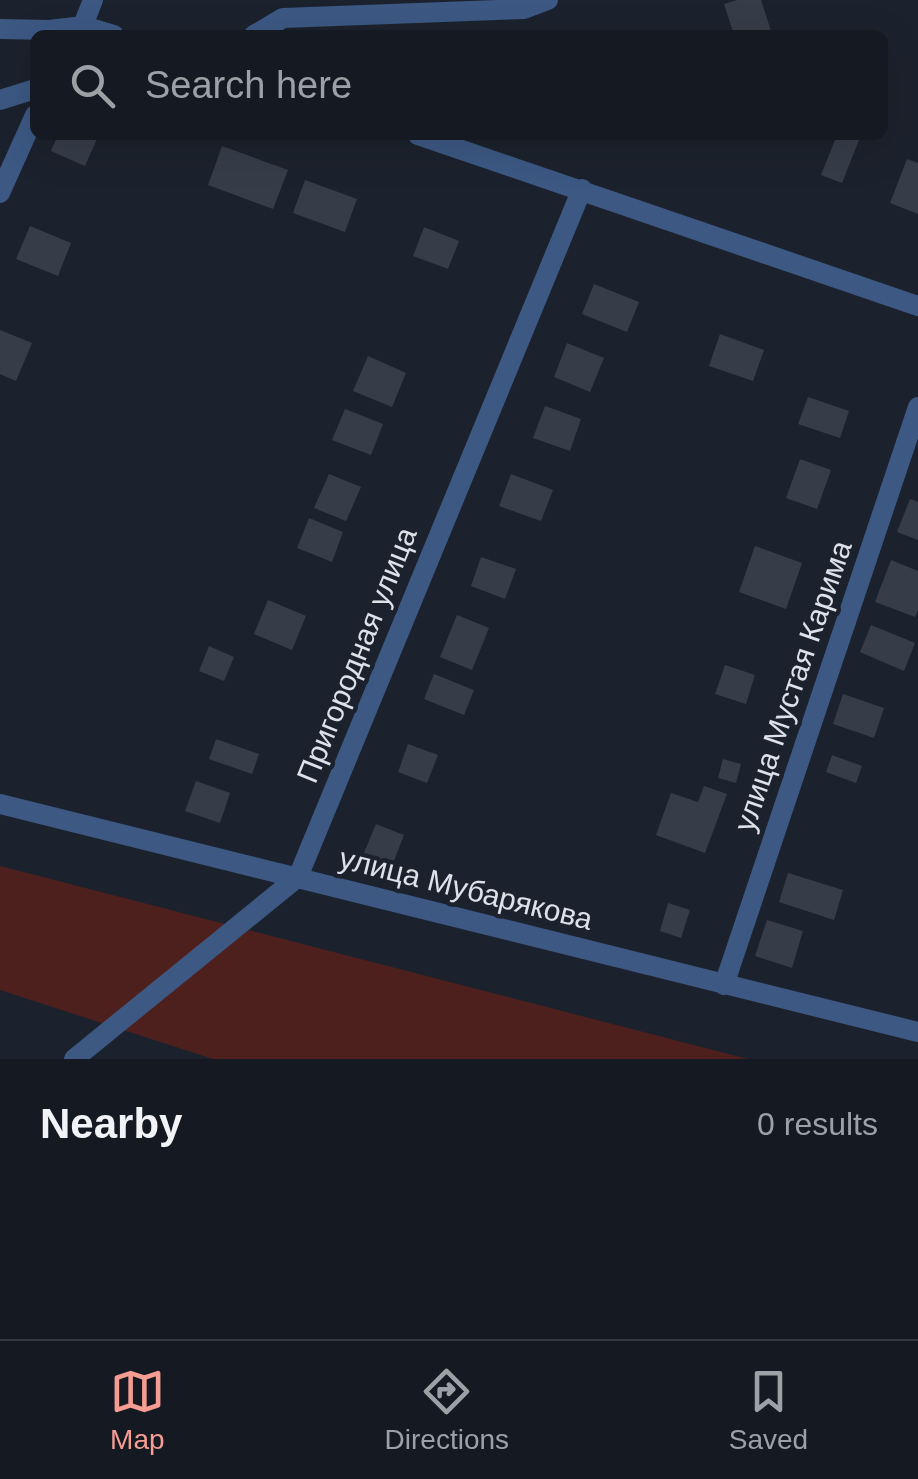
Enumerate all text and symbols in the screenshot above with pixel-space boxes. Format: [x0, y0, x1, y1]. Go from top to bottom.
search box [30, 30, 888, 140]
icon: search [65, 58, 120, 113]
text: Search here [145, 64, 352, 106]
street label: Пригородная улица [290, 522, 423, 787]
street label: улица Мустая Карима [727, 536, 858, 836]
street label: улица Мубарякова [336, 841, 596, 936]
text: Nearby [40, 1100, 182, 1147]
text: 0 results [757, 1106, 878, 1142]
tab: Map [110, 1364, 165, 1456]
tab: Directions [385, 1364, 509, 1456]
tab: Saved [729, 1364, 808, 1456]

